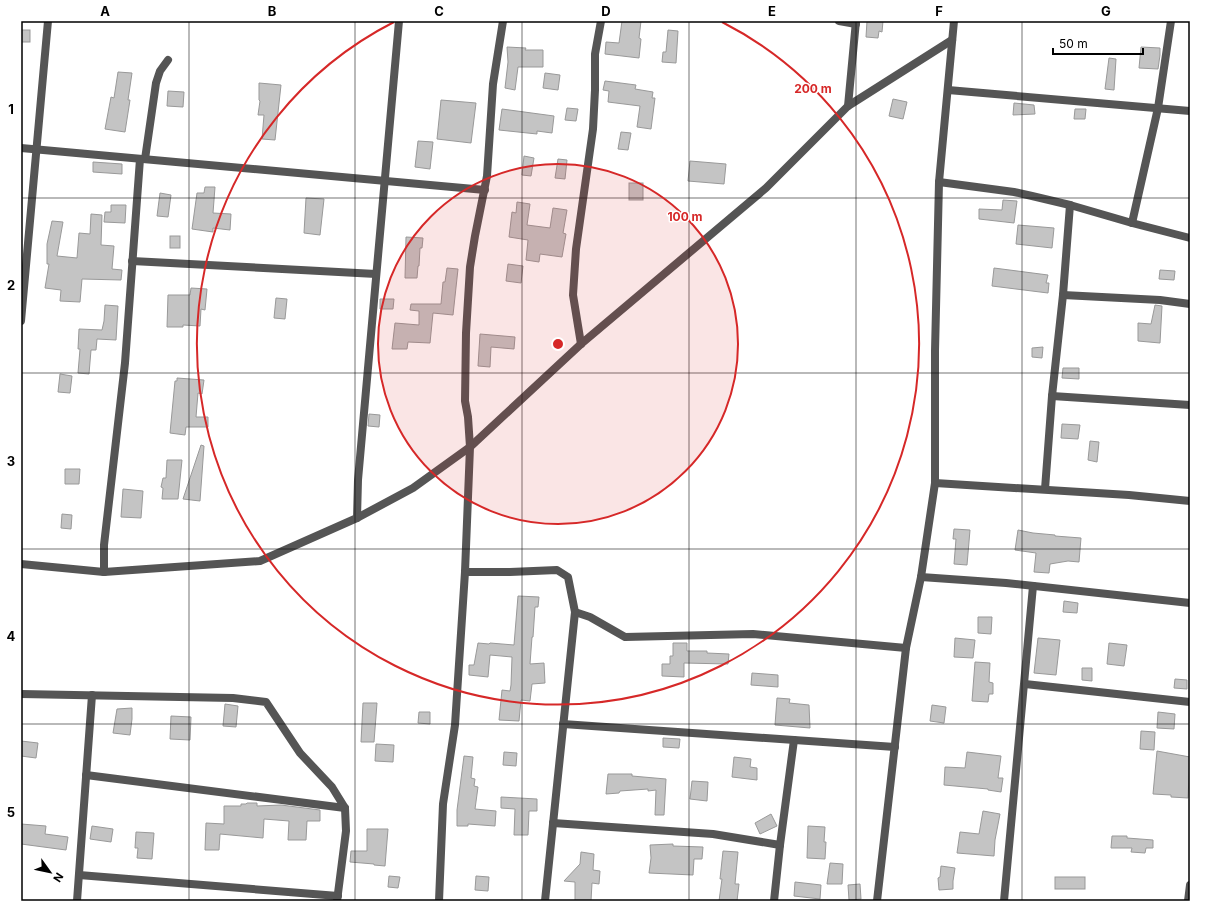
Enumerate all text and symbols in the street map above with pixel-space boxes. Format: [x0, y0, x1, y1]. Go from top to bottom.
text: A [100, 3, 110, 19]
text: B [268, 3, 277, 19]
text: C [434, 3, 444, 19]
text: D [601, 3, 611, 19]
text: E [768, 3, 776, 19]
text: F [935, 3, 943, 19]
text: G [1101, 3, 1111, 19]
scale bar [1053, 30, 1143, 56]
text: 50 m [1059, 36, 1088, 51]
text: 200 m [794, 81, 832, 96]
text: 1 [8, 101, 14, 117]
text: 100 m [667, 209, 703, 224]
text: 2 [7, 277, 15, 293]
centre of rings [551, 337, 565, 351]
text: 3 [7, 453, 15, 469]
text: 4 [7, 628, 16, 644]
text: 5 [7, 804, 15, 820]
north arrow [30, 852, 70, 892]
text: N [50, 870, 67, 885]

